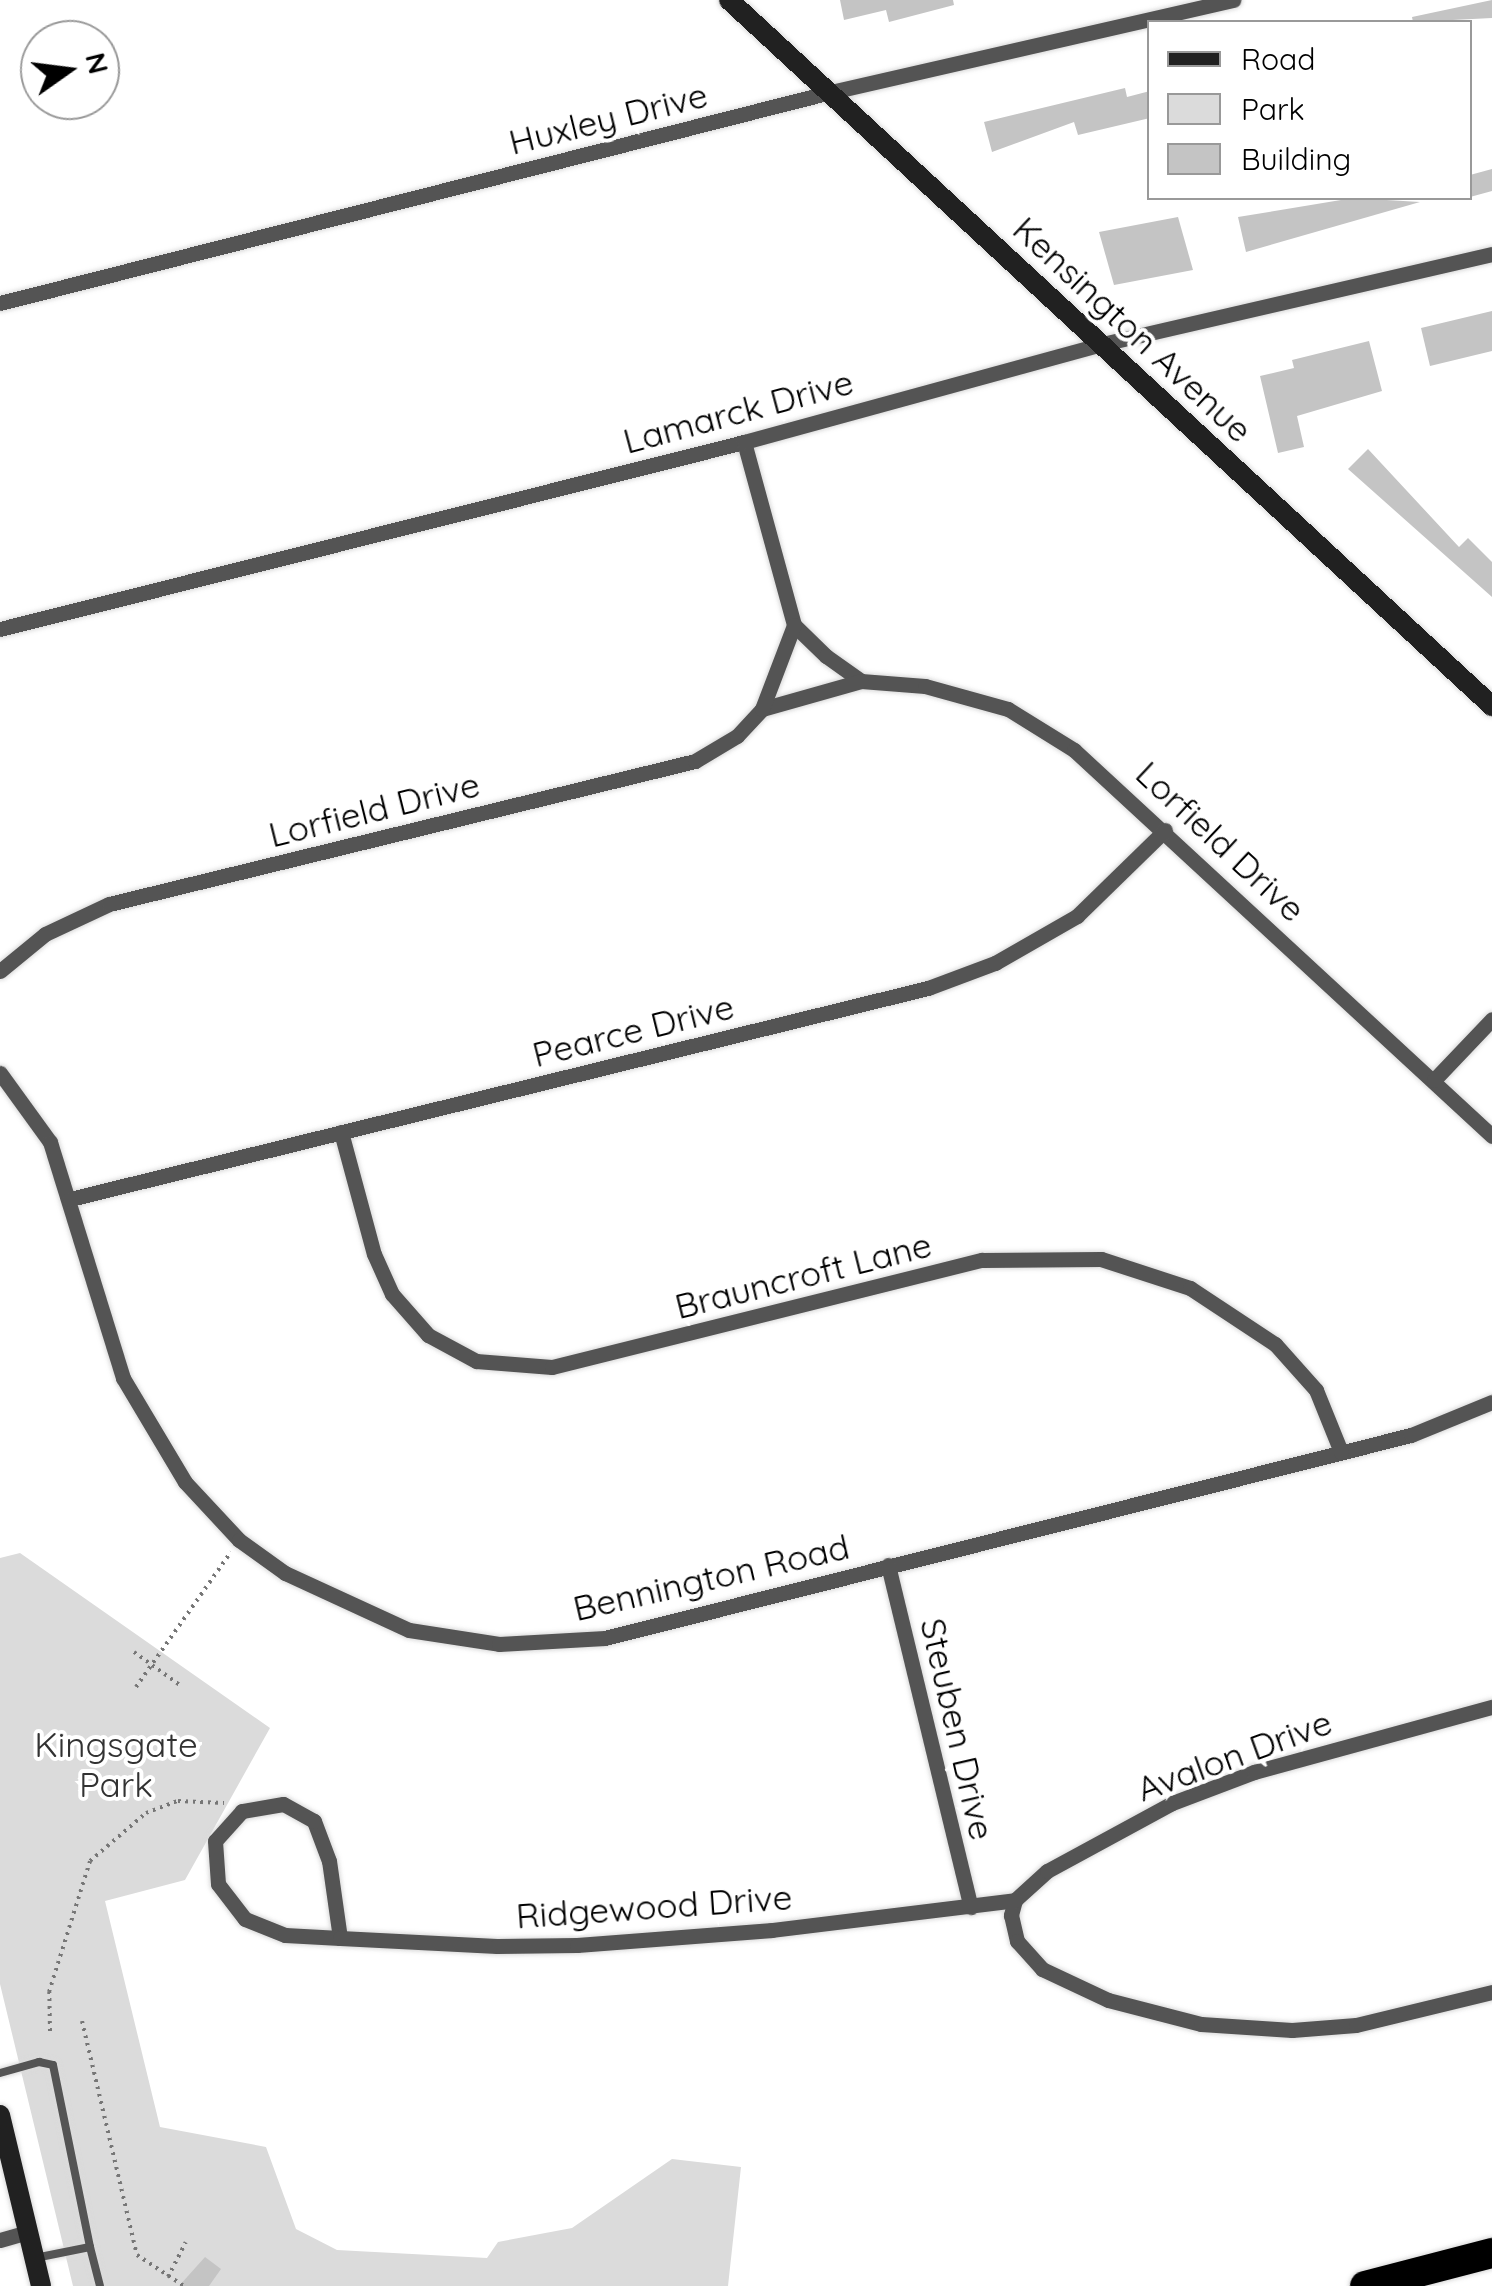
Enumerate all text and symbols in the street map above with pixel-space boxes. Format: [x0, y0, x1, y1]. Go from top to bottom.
north arrow [20, 20, 120, 120]
legend [1147, 20, 1472, 200]
text: Road [1241, 40, 1315, 78]
text: N [78, 49, 117, 77]
street label: Huxley Drive [504, 73, 712, 163]
text: Park [1241, 90, 1305, 128]
text: Building [1241, 140, 1351, 178]
street label: Kensington Avenue [1005, 208, 1261, 450]
street label: Lamarck Drive [618, 360, 858, 462]
street label: Lorfield Drive [1128, 752, 1314, 930]
street label: Lorfield Drive [264, 763, 484, 855]
street label: Pearce Drive [528, 985, 738, 1075]
street label: Brauncroft Lane [670, 1223, 936, 1327]
street label: Bennington Road [569, 1525, 853, 1629]
street label: Steuben Drive [912, 1614, 1004, 1844]
street label: Avalon Drive [1131, 1700, 1337, 1810]
park label: Kingsgate Park [34, 1723, 198, 1805]
street label: Ridgewood Drive [515, 1875, 793, 1937]

